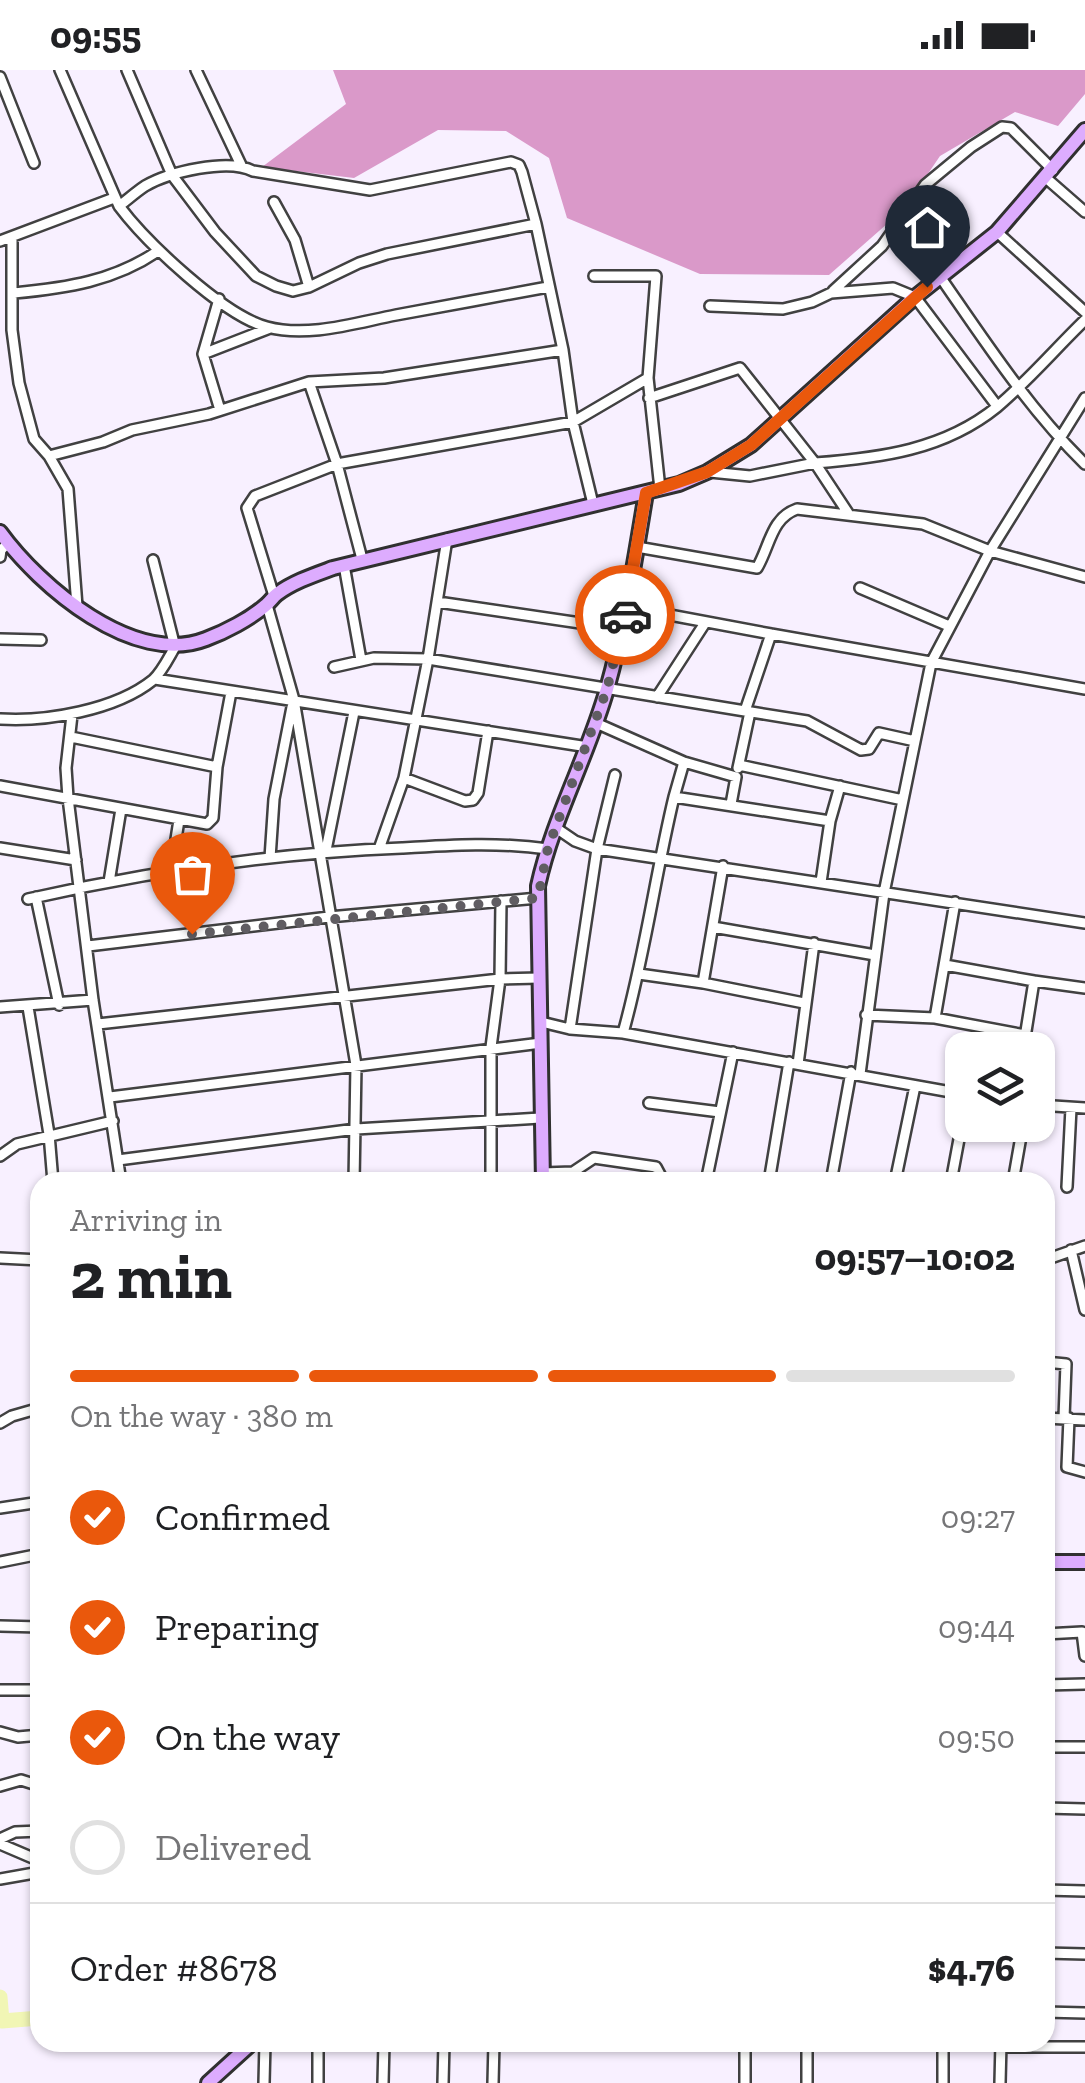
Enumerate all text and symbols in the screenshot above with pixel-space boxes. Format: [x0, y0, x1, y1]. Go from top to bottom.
text: 09:55 [50, 12, 141, 58]
pin [885, 185, 970, 288]
icon: home [900, 200, 955, 255]
courier [575, 565, 675, 665]
icon: car [598, 588, 653, 643]
pin [150, 832, 235, 935]
icon: bag [165, 847, 220, 902]
map controls [945, 1032, 1055, 1142]
button: layers [945, 1032, 1055, 1142]
text: Arriving in [70, 1201, 222, 1239]
text: 09:57–10:02 [814, 1234, 1015, 1280]
text: 2 min [70, 1237, 232, 1315]
text: On the way · 380 m [70, 1397, 333, 1435]
icon: check [70, 1490, 125, 1545]
text: Confirmed [155, 1494, 330, 1540]
text: 09:27 [941, 1498, 1015, 1536]
icon: check [70, 1600, 125, 1655]
text: Preparing [155, 1604, 319, 1650]
text: 09:44 [938, 1608, 1015, 1646]
icon: check [70, 1710, 125, 1765]
text: On the way [155, 1714, 340, 1760]
text: 09:50 [938, 1718, 1015, 1756]
text: Delivered [155, 1824, 311, 1870]
text: Order #8678 [70, 1945, 278, 1991]
text: $4.76 [928, 1945, 1015, 1991]

